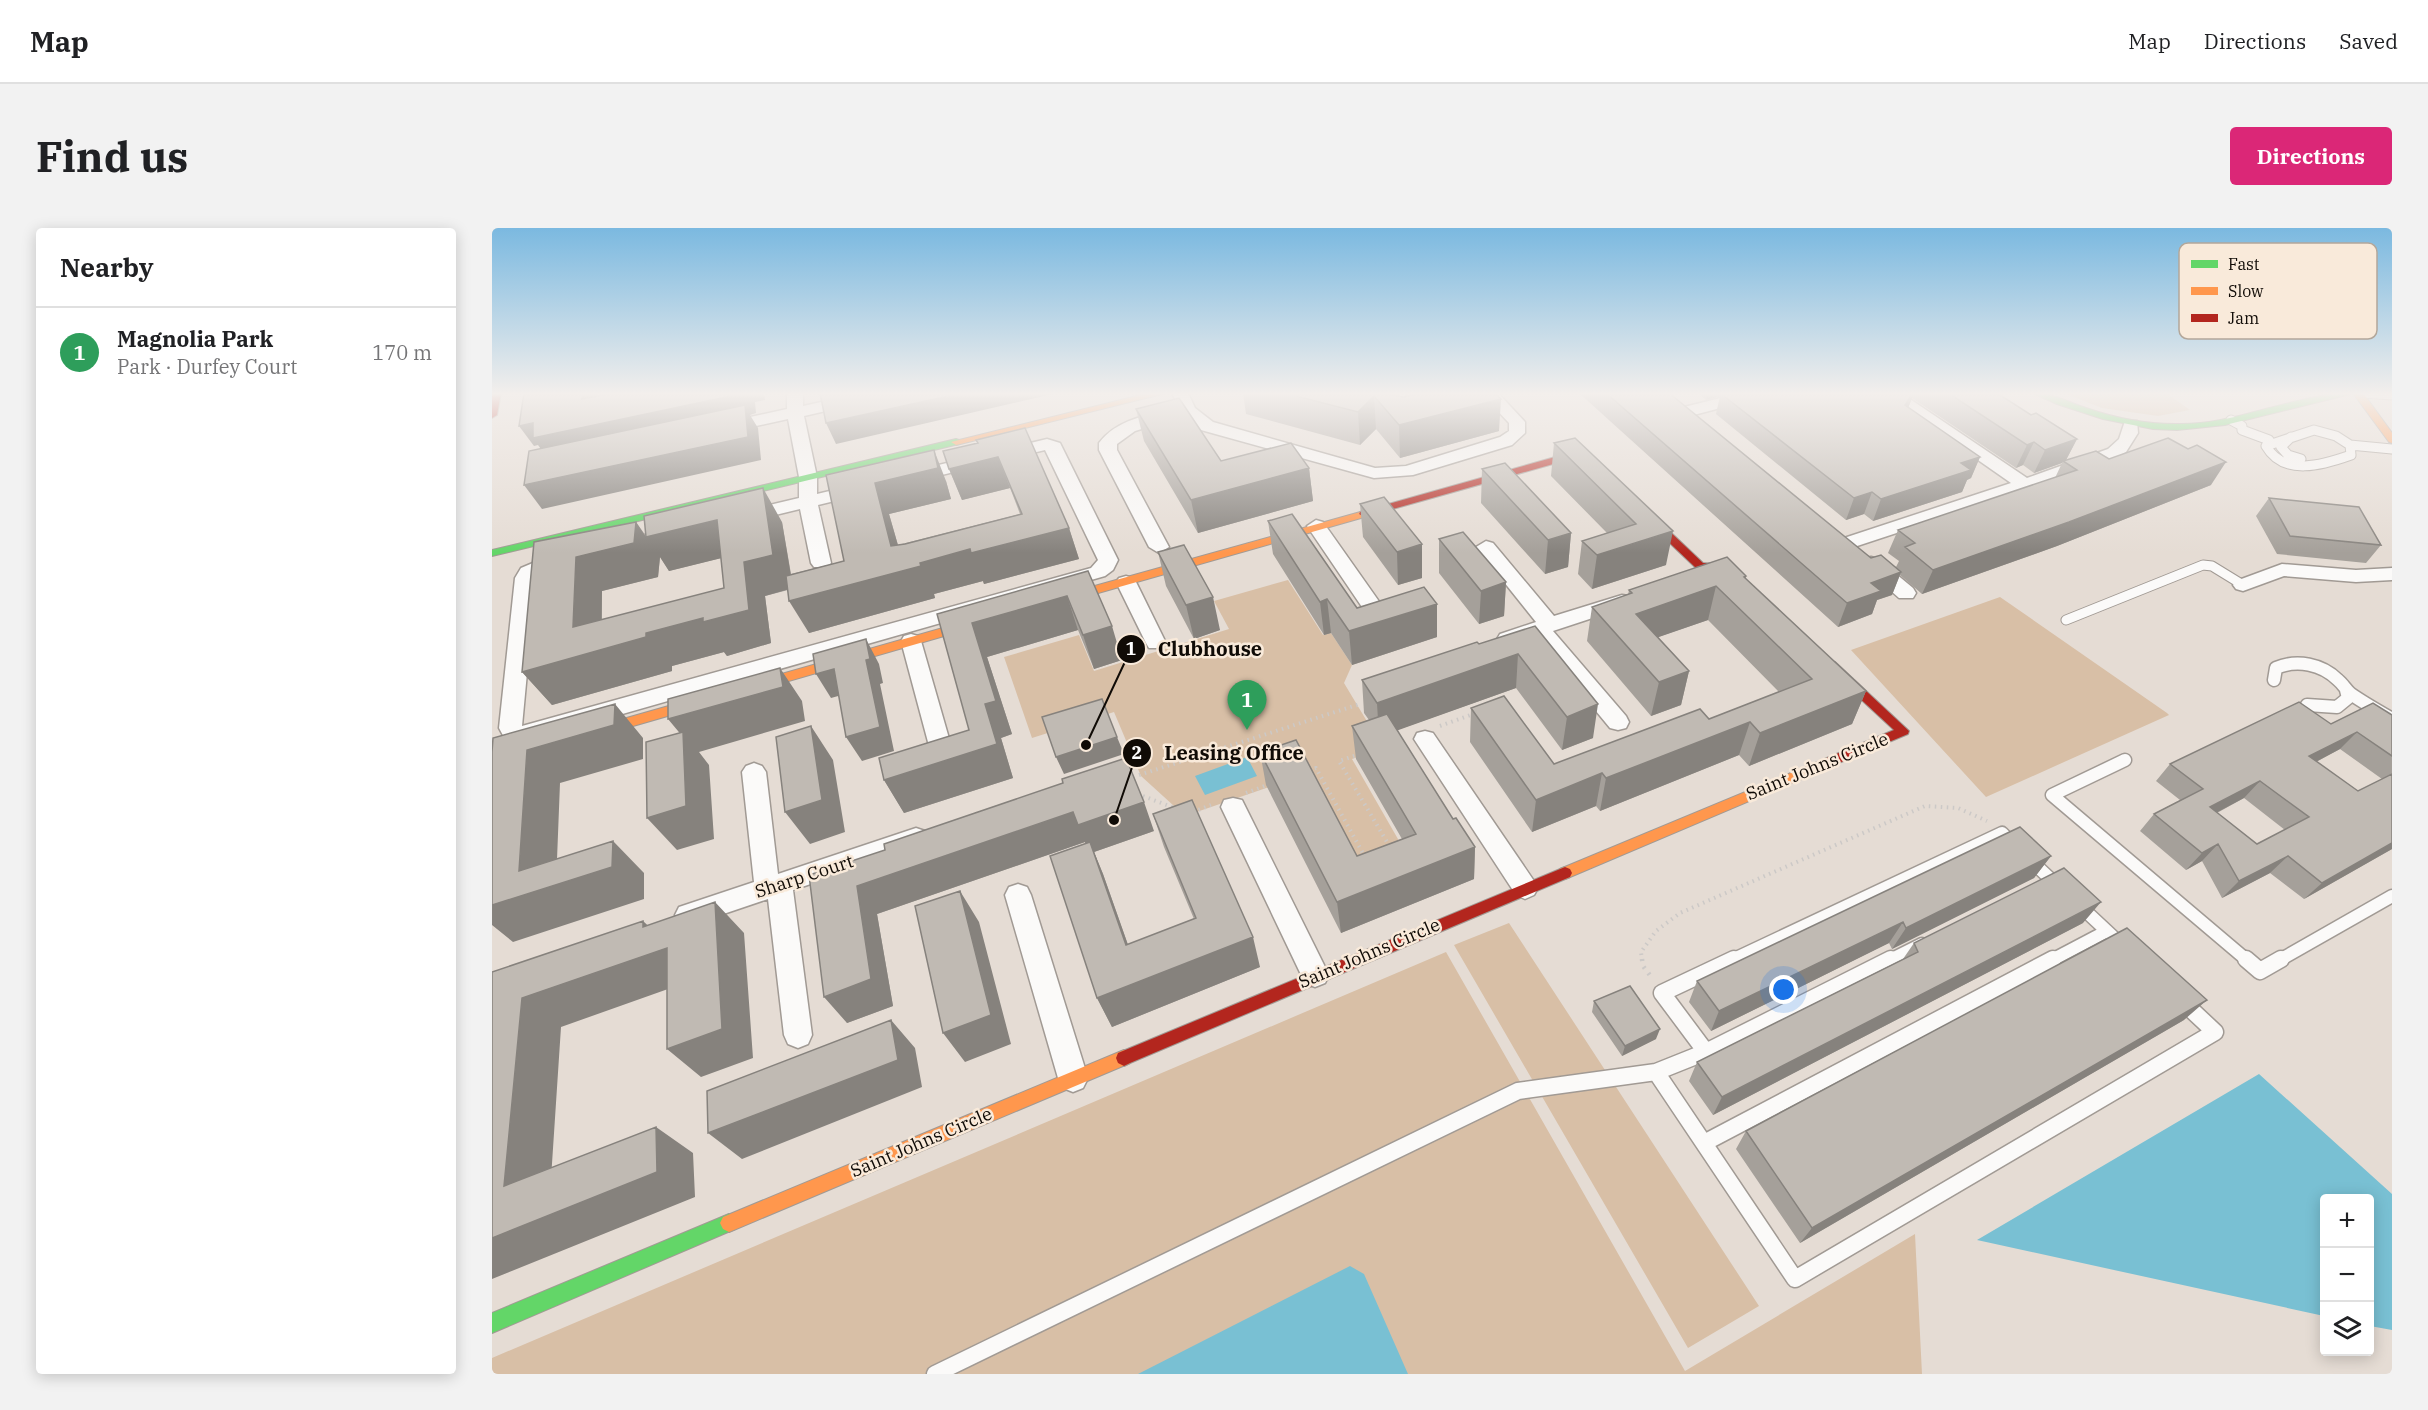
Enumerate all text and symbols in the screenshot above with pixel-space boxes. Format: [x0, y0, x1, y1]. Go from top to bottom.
text: Map [30, 23, 89, 60]
text: Map [2128, 27, 2171, 55]
text: Directions [2204, 27, 2306, 55]
text: Saved [2339, 27, 2398, 55]
button: Directions [2230, 127, 2392, 185]
text: Find us [36, 129, 188, 184]
legend [2179, 243, 2377, 339]
text: Nearby [60, 250, 154, 284]
text: Fast [2228, 254, 2260, 274]
text: Slow [2228, 281, 2264, 301]
text: Jam [2228, 308, 2259, 328]
text: Magnolia Park [117, 324, 273, 353]
text: 1 [74, 339, 86, 366]
text: 170 m [372, 339, 432, 366]
text: Park · Durfey Court [117, 353, 297, 380]
callout: Clubhouse [1116, 630, 1274, 668]
text: Clubhouse [1158, 635, 1262, 662]
text: 1 [1126, 637, 1137, 660]
pin: 1 [1228, 680, 1266, 730]
street label: Saint Johns Circle [1742, 727, 1892, 805]
callout: Leasing Office [1122, 734, 1316, 772]
text: Leasing Office [1164, 739, 1304, 766]
text: 2 [1132, 741, 1142, 764]
street label: Sharp Court [752, 849, 856, 903]
street label: Saint Johns Circle [1295, 913, 1443, 993]
your location [1769, 975, 1798, 1004]
street label: Saint Johns Circle [847, 1102, 995, 1182]
map controls [2320, 1194, 2374, 1356]
button: + [2320, 1194, 2374, 1248]
button: − [2320, 1248, 2374, 1302]
button: layers [2320, 1302, 2374, 1356]

